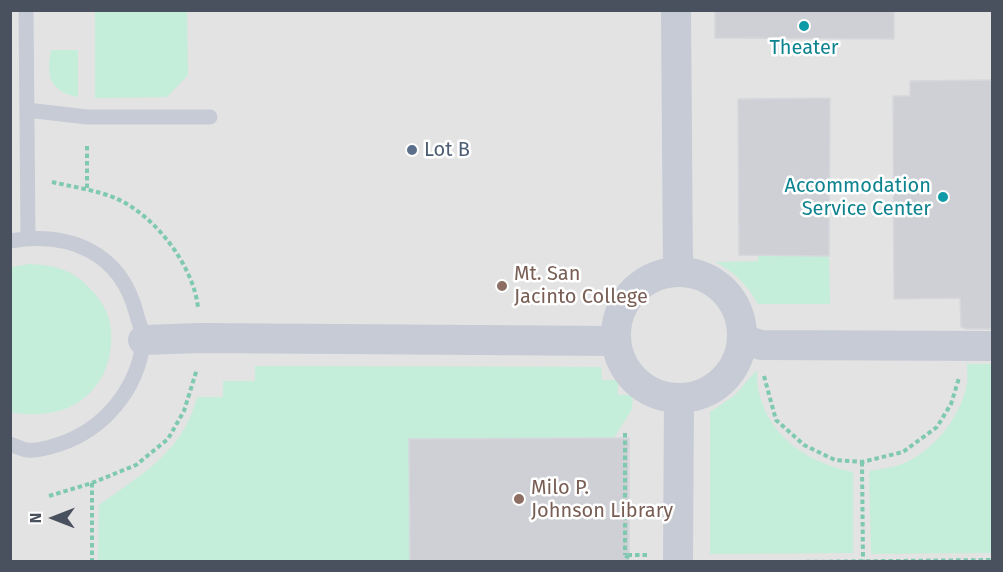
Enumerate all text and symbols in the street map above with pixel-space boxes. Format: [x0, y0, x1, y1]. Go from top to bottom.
marker: Theater [797, 19, 811, 33]
place label: Theater [769, 36, 839, 60]
place label: Lot B [424, 138, 470, 162]
marker: Lot B [405, 143, 419, 157]
place label: Accommodation Service Center [784, 174, 931, 221]
marker: Accommodation Service Center [936, 190, 950, 204]
place label: Mt. San Jacinto College [514, 262, 648, 309]
marker: Mt. San Jacinto College [495, 279, 509, 293]
place label: Milo P. Johnson Library [531, 476, 673, 523]
north arrow [24, 488, 84, 548]
marker: Milo P. Johnson Library [512, 492, 526, 506]
text: N [26, 513, 45, 523]

